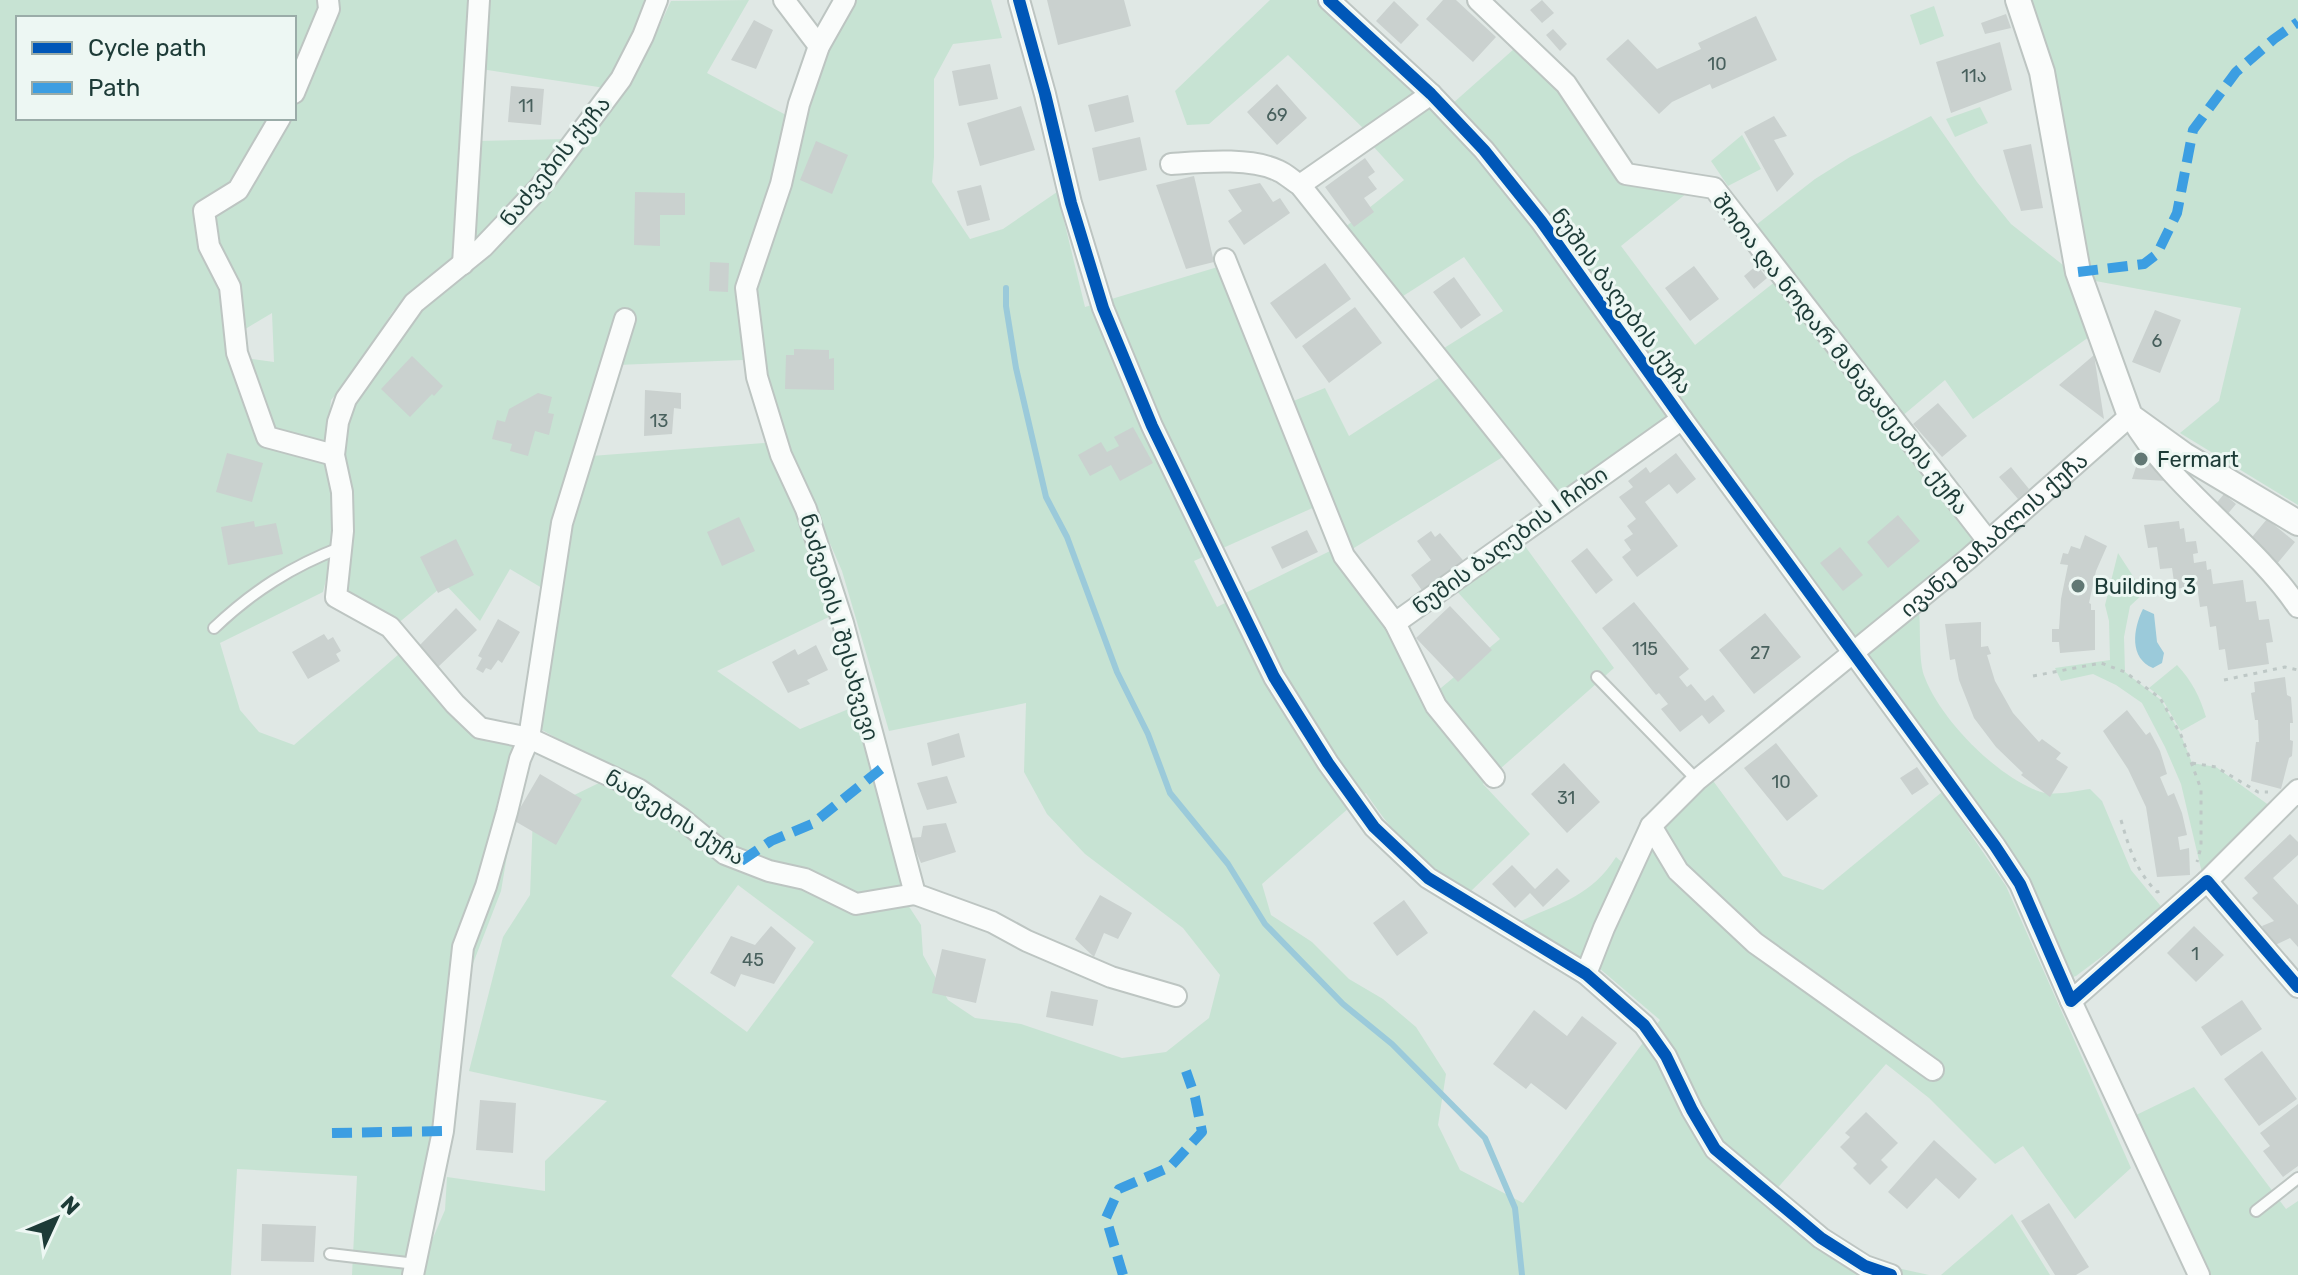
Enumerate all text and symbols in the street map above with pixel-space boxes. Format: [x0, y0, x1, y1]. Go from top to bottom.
legend [16, 16, 296, 120]
text: Cycle path [88, 34, 207, 62]
house number: 10 [1707, 53, 1727, 75]
house number: 11ა [1961, 65, 1987, 87]
text: Path [88, 74, 140, 102]
street label: ნაძვების ქუჩა [495, 91, 616, 232]
house number: 11 [518, 95, 534, 117]
house number: 69 [1266, 104, 1288, 126]
street label: შოთა და ნოდარ მანაგაძეების ქუჩა [1707, 188, 1974, 520]
street label: ნუშის ბაღების ქუჩა [1545, 203, 1698, 399]
house number: 6 [2152, 330, 2163, 352]
house number: 13 [650, 410, 668, 432]
place label: Fermart [2157, 446, 2239, 473]
street label: ივანე მაჩაბლის ქუჩა [1895, 447, 2093, 623]
marker: Fermart [2132, 450, 2150, 468]
street label: ნუშის ბაღების I ჩიხი [1407, 461, 1613, 620]
street label: ნაძვების I შესახვევი [794, 510, 885, 744]
place label: Building 3 [2094, 573, 2196, 600]
marker: Building 3 [2069, 577, 2087, 595]
house number: 115 [1632, 638, 1658, 660]
house number: 27 [1750, 642, 1770, 664]
street label: ნაძვების ქუჩა [600, 764, 750, 871]
house number: 10 [1771, 771, 1791, 793]
house number: 31 [1557, 787, 1575, 809]
house number: 1 [2191, 943, 2199, 965]
house number: 45 [742, 949, 764, 971]
north arrow [16, 1179, 96, 1259]
text: N [55, 1190, 85, 1221]

